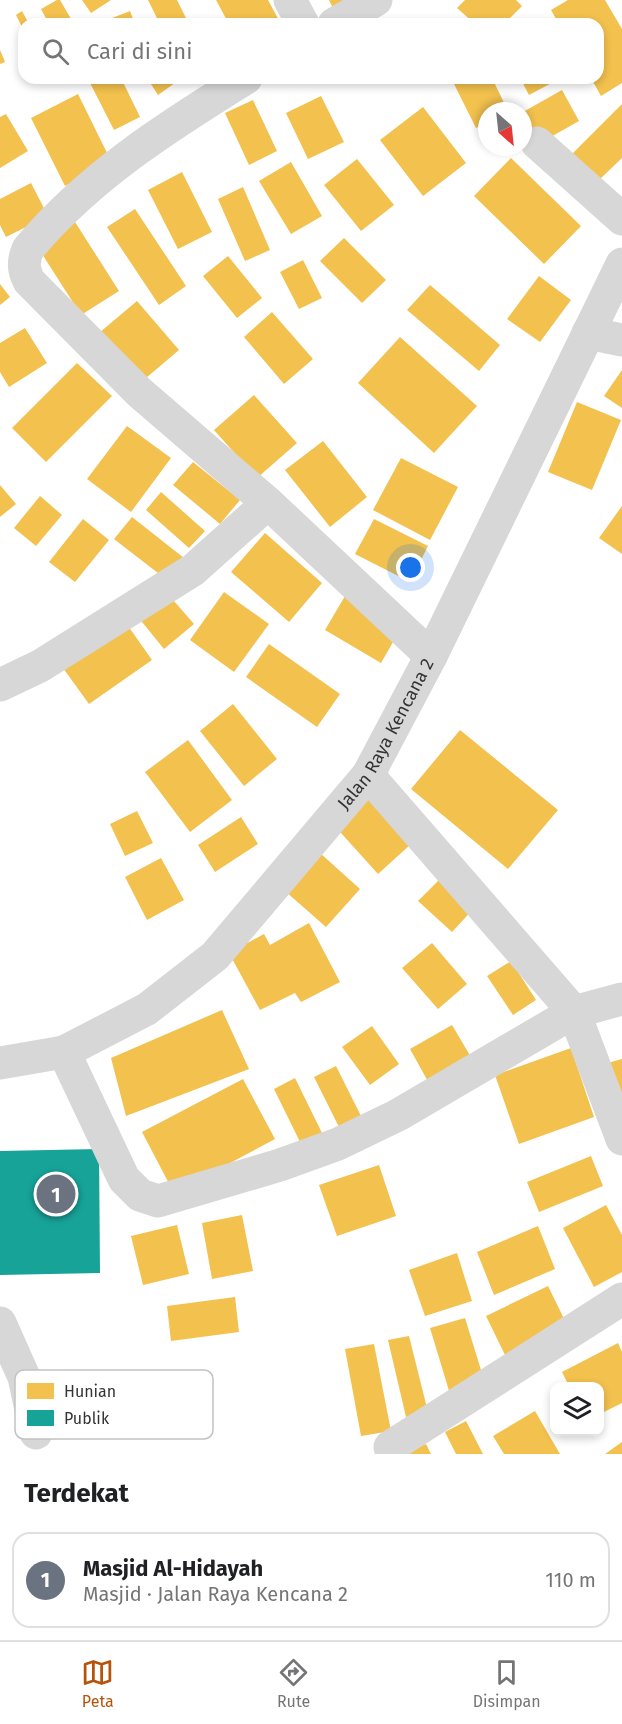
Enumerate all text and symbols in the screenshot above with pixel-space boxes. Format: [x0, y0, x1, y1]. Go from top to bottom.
search box [18, 18, 604, 84]
icon: search [39, 35, 72, 68]
text: Cari di sini [87, 38, 192, 65]
north arrow [478, 102, 532, 156]
your location [396, 553, 425, 582]
street label: Jalan Raya Kencana 2 [333, 655, 439, 814]
pin: 1 [36, 1172, 76, 1216]
legend [15, 1370, 213, 1439]
text: Hunian [64, 1382, 116, 1401]
map controls [550, 1382, 604, 1436]
button: layers [550, 1382, 604, 1436]
text: Publik [64, 1409, 110, 1428]
text: Terdekat [24, 1478, 129, 1509]
text: Masjid Al-Hidayah [83, 1555, 263, 1582]
text: 1 [41, 1568, 50, 1592]
text: 110 m [545, 1568, 596, 1592]
text: Masjid · Jalan Raya Kencana 2 [83, 1582, 348, 1606]
tab: Peta [81, 1656, 114, 1711]
tab: Rute [277, 1656, 310, 1711]
tab: Disimpan [473, 1656, 541, 1711]

